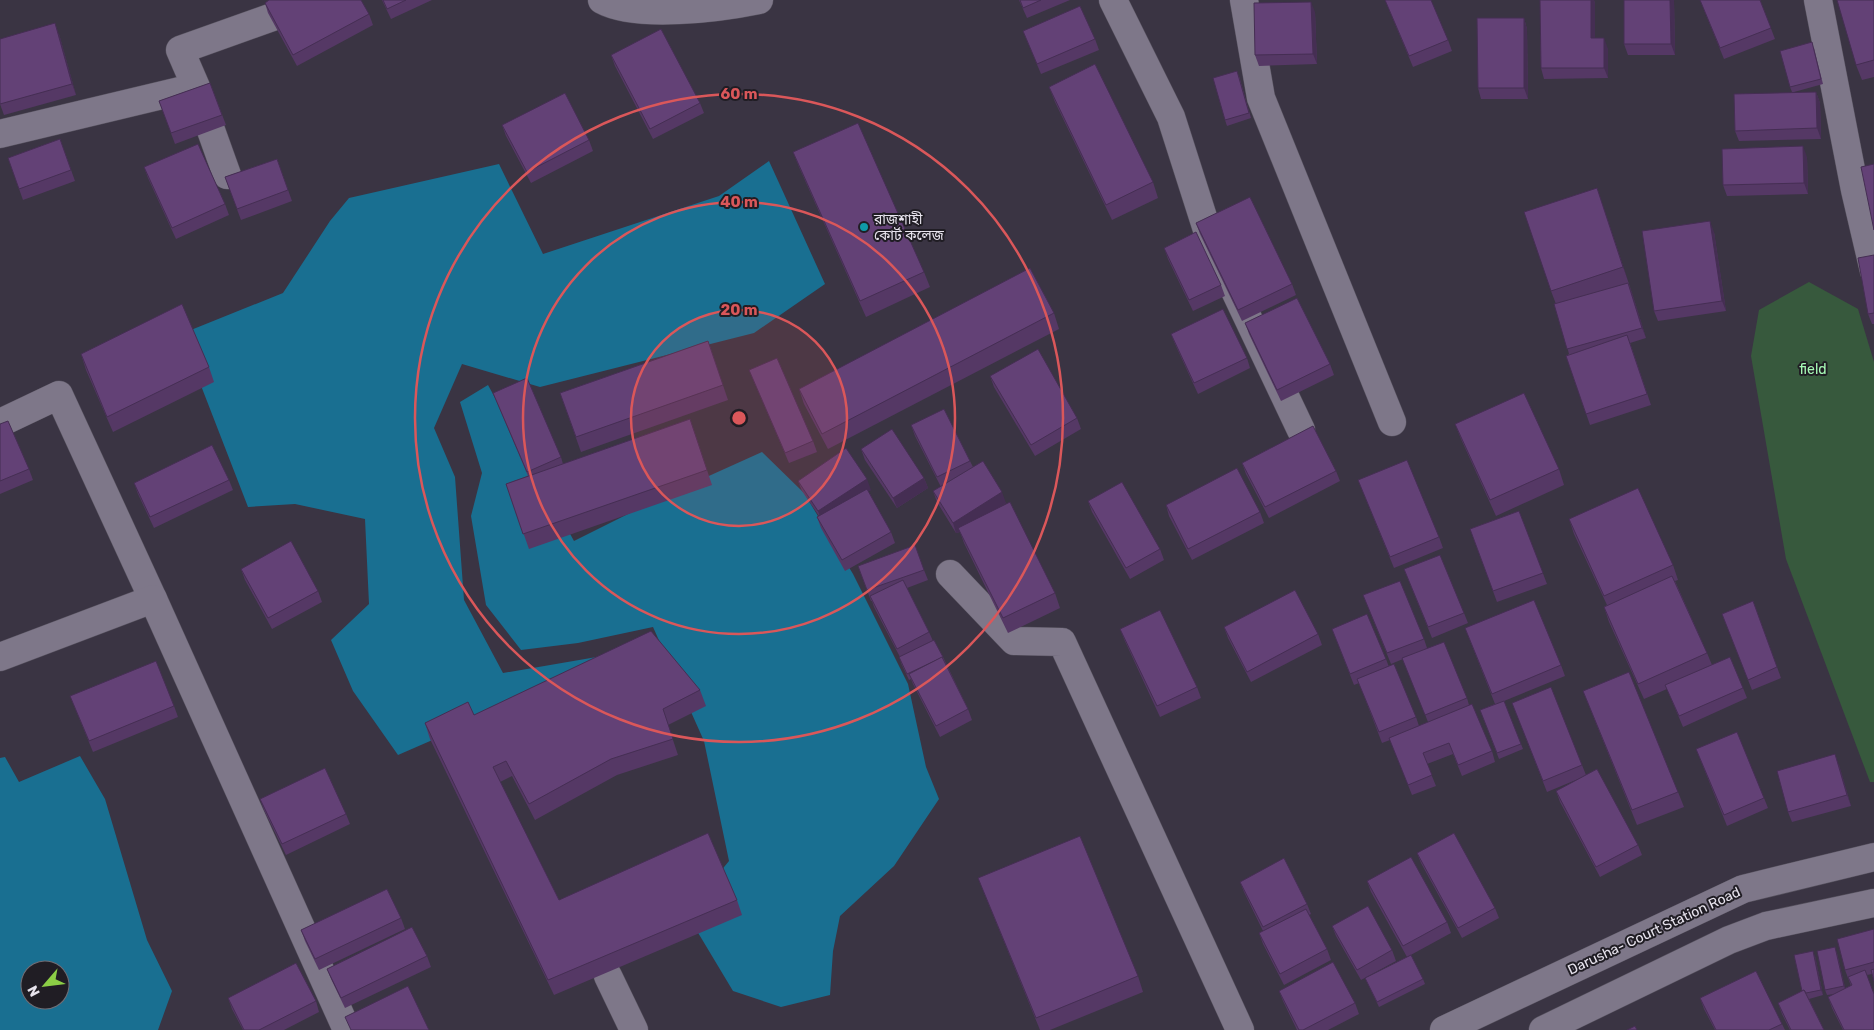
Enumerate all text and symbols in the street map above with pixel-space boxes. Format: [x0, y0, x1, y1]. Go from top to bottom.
text: 60 m [721, 85, 757, 103]
text: 40 m [720, 193, 758, 211]
place label: রাজশাহী কোর্ট কলেজ [873, 211, 945, 244]
marker: রাজশাহী কোর্ট কলেজ [858, 221, 870, 233]
text: 20 m [721, 301, 757, 319]
park label: field [1799, 361, 1827, 378]
centre of rings [730, 409, 748, 427]
street label: Darusha- Court Station Road [1565, 883, 1743, 979]
north arrow [20, 960, 70, 1010]
text: N [24, 982, 44, 999]

